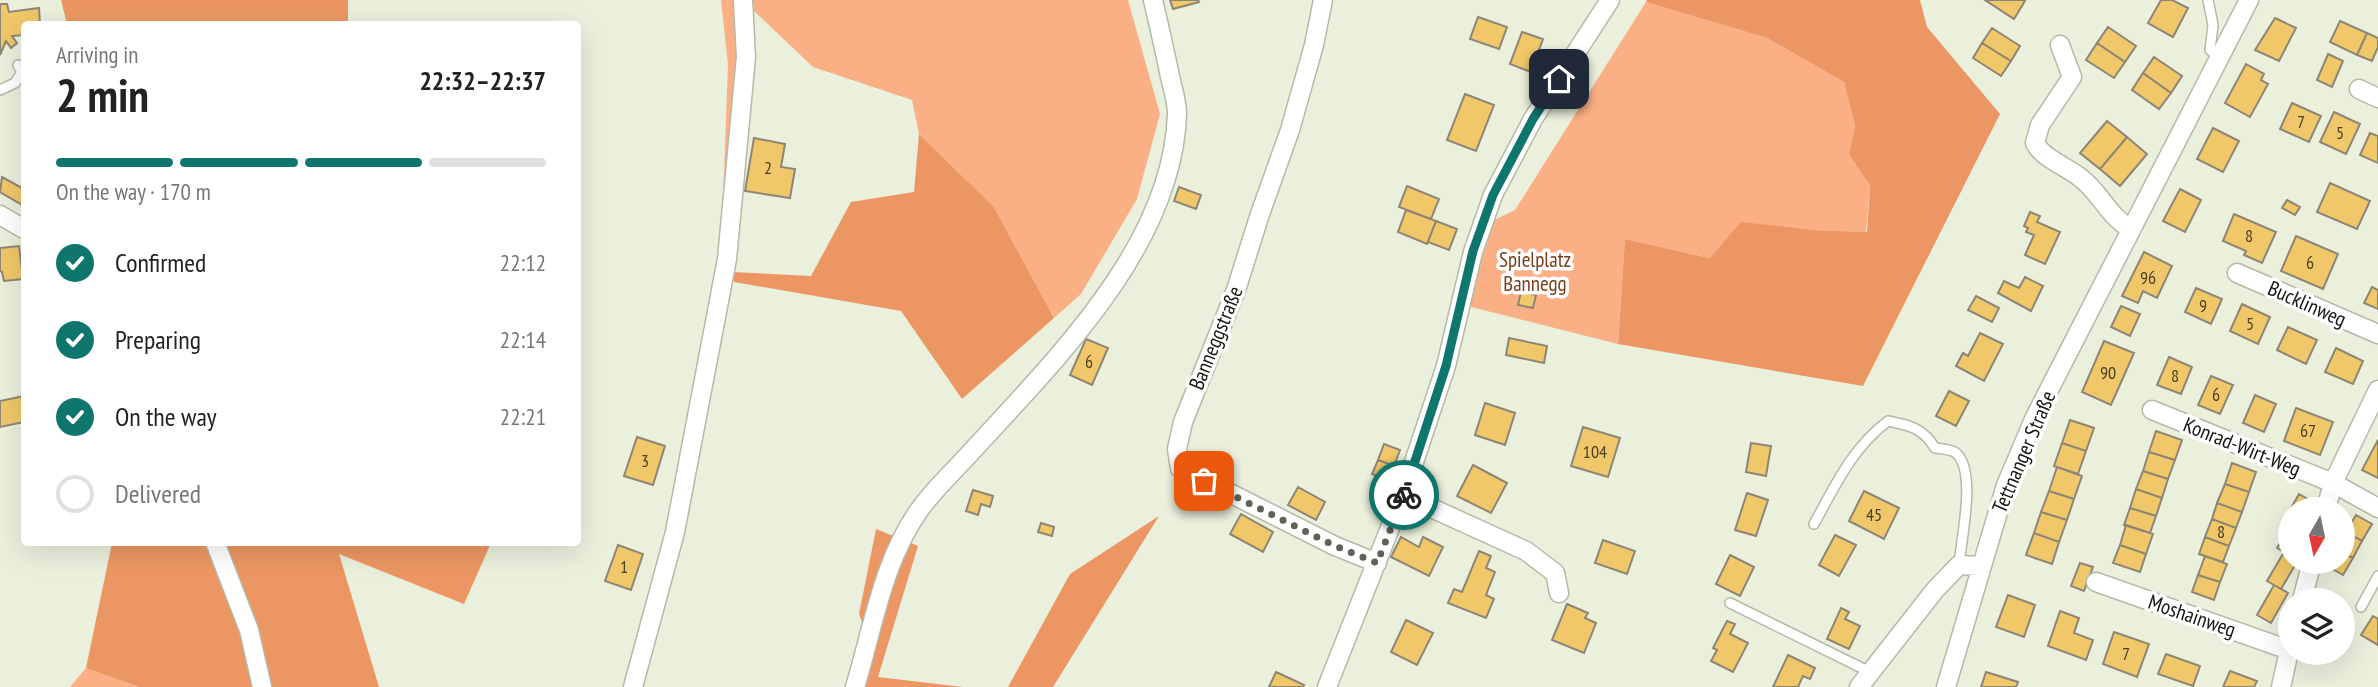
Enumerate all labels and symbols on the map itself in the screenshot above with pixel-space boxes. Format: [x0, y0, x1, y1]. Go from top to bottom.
pin [1529, 49, 1589, 109]
house number: 7 [2297, 110, 2305, 133]
house number: 5 [2336, 121, 2344, 144]
house number: 2 [764, 156, 772, 179]
house number: 8 [2245, 224, 2253, 247]
park label: Spielplatz Bannegg [1499, 246, 1571, 297]
house number: 6 [2306, 251, 2314, 274]
house number: 96 [2140, 266, 2156, 289]
street label: Bucklinweg [2264, 274, 2351, 333]
street label: Banneggstraße [1183, 282, 1249, 394]
house number: 9 [2199, 294, 2207, 317]
house number: 5 [2246, 312, 2254, 335]
house number: 6 [1085, 350, 1093, 373]
house number: 90 [2100, 361, 2116, 384]
house number: 8 [2171, 364, 2179, 387]
house number: 6 [2212, 383, 2220, 406]
street label: Tettnanger Straße [1986, 387, 2061, 517]
street label: Konrad-Wirt-Weg [2180, 411, 2305, 482]
house number: 67 [2300, 419, 2316, 442]
house number: 104 [1583, 440, 1607, 463]
house number: 3 [641, 449, 649, 472]
pin [1174, 451, 1234, 511]
courier [1369, 460, 1439, 530]
north arrow [2278, 497, 2356, 574]
house number: 45 [1866, 503, 1882, 526]
house number: 8 [2217, 520, 2225, 543]
house number: 1 [620, 555, 628, 578]
street label: Moshainweg [2145, 588, 2239, 643]
house number: 7 [2122, 642, 2130, 665]

